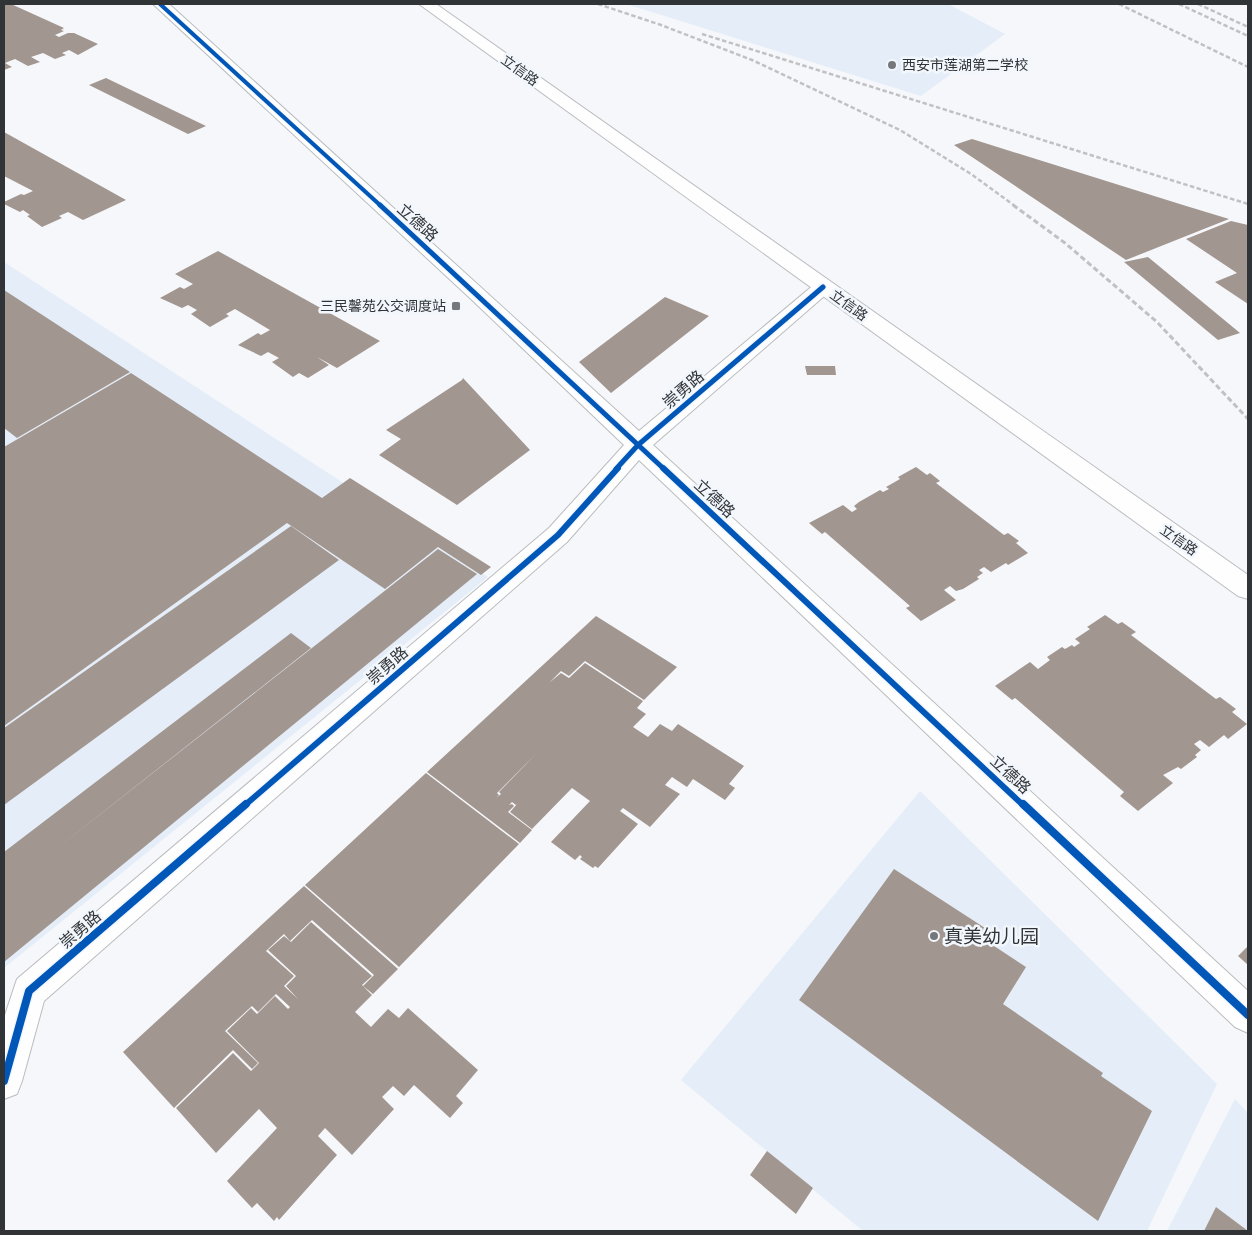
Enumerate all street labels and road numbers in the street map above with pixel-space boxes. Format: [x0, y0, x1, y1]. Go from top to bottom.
street label: 立信路 [498, 50, 542, 89]
street label: 立德路 [394, 199, 443, 245]
street label: 立信路 [827, 285, 871, 324]
street label: 崇勇路 [658, 366, 707, 412]
street label: 立德路 [691, 474, 739, 521]
street label: 立信路 [1157, 521, 1201, 559]
street label: 崇勇路 [362, 642, 411, 688]
street label: 立德路 [987, 750, 1035, 797]
street label: 崇勇路 [55, 906, 104, 952]

